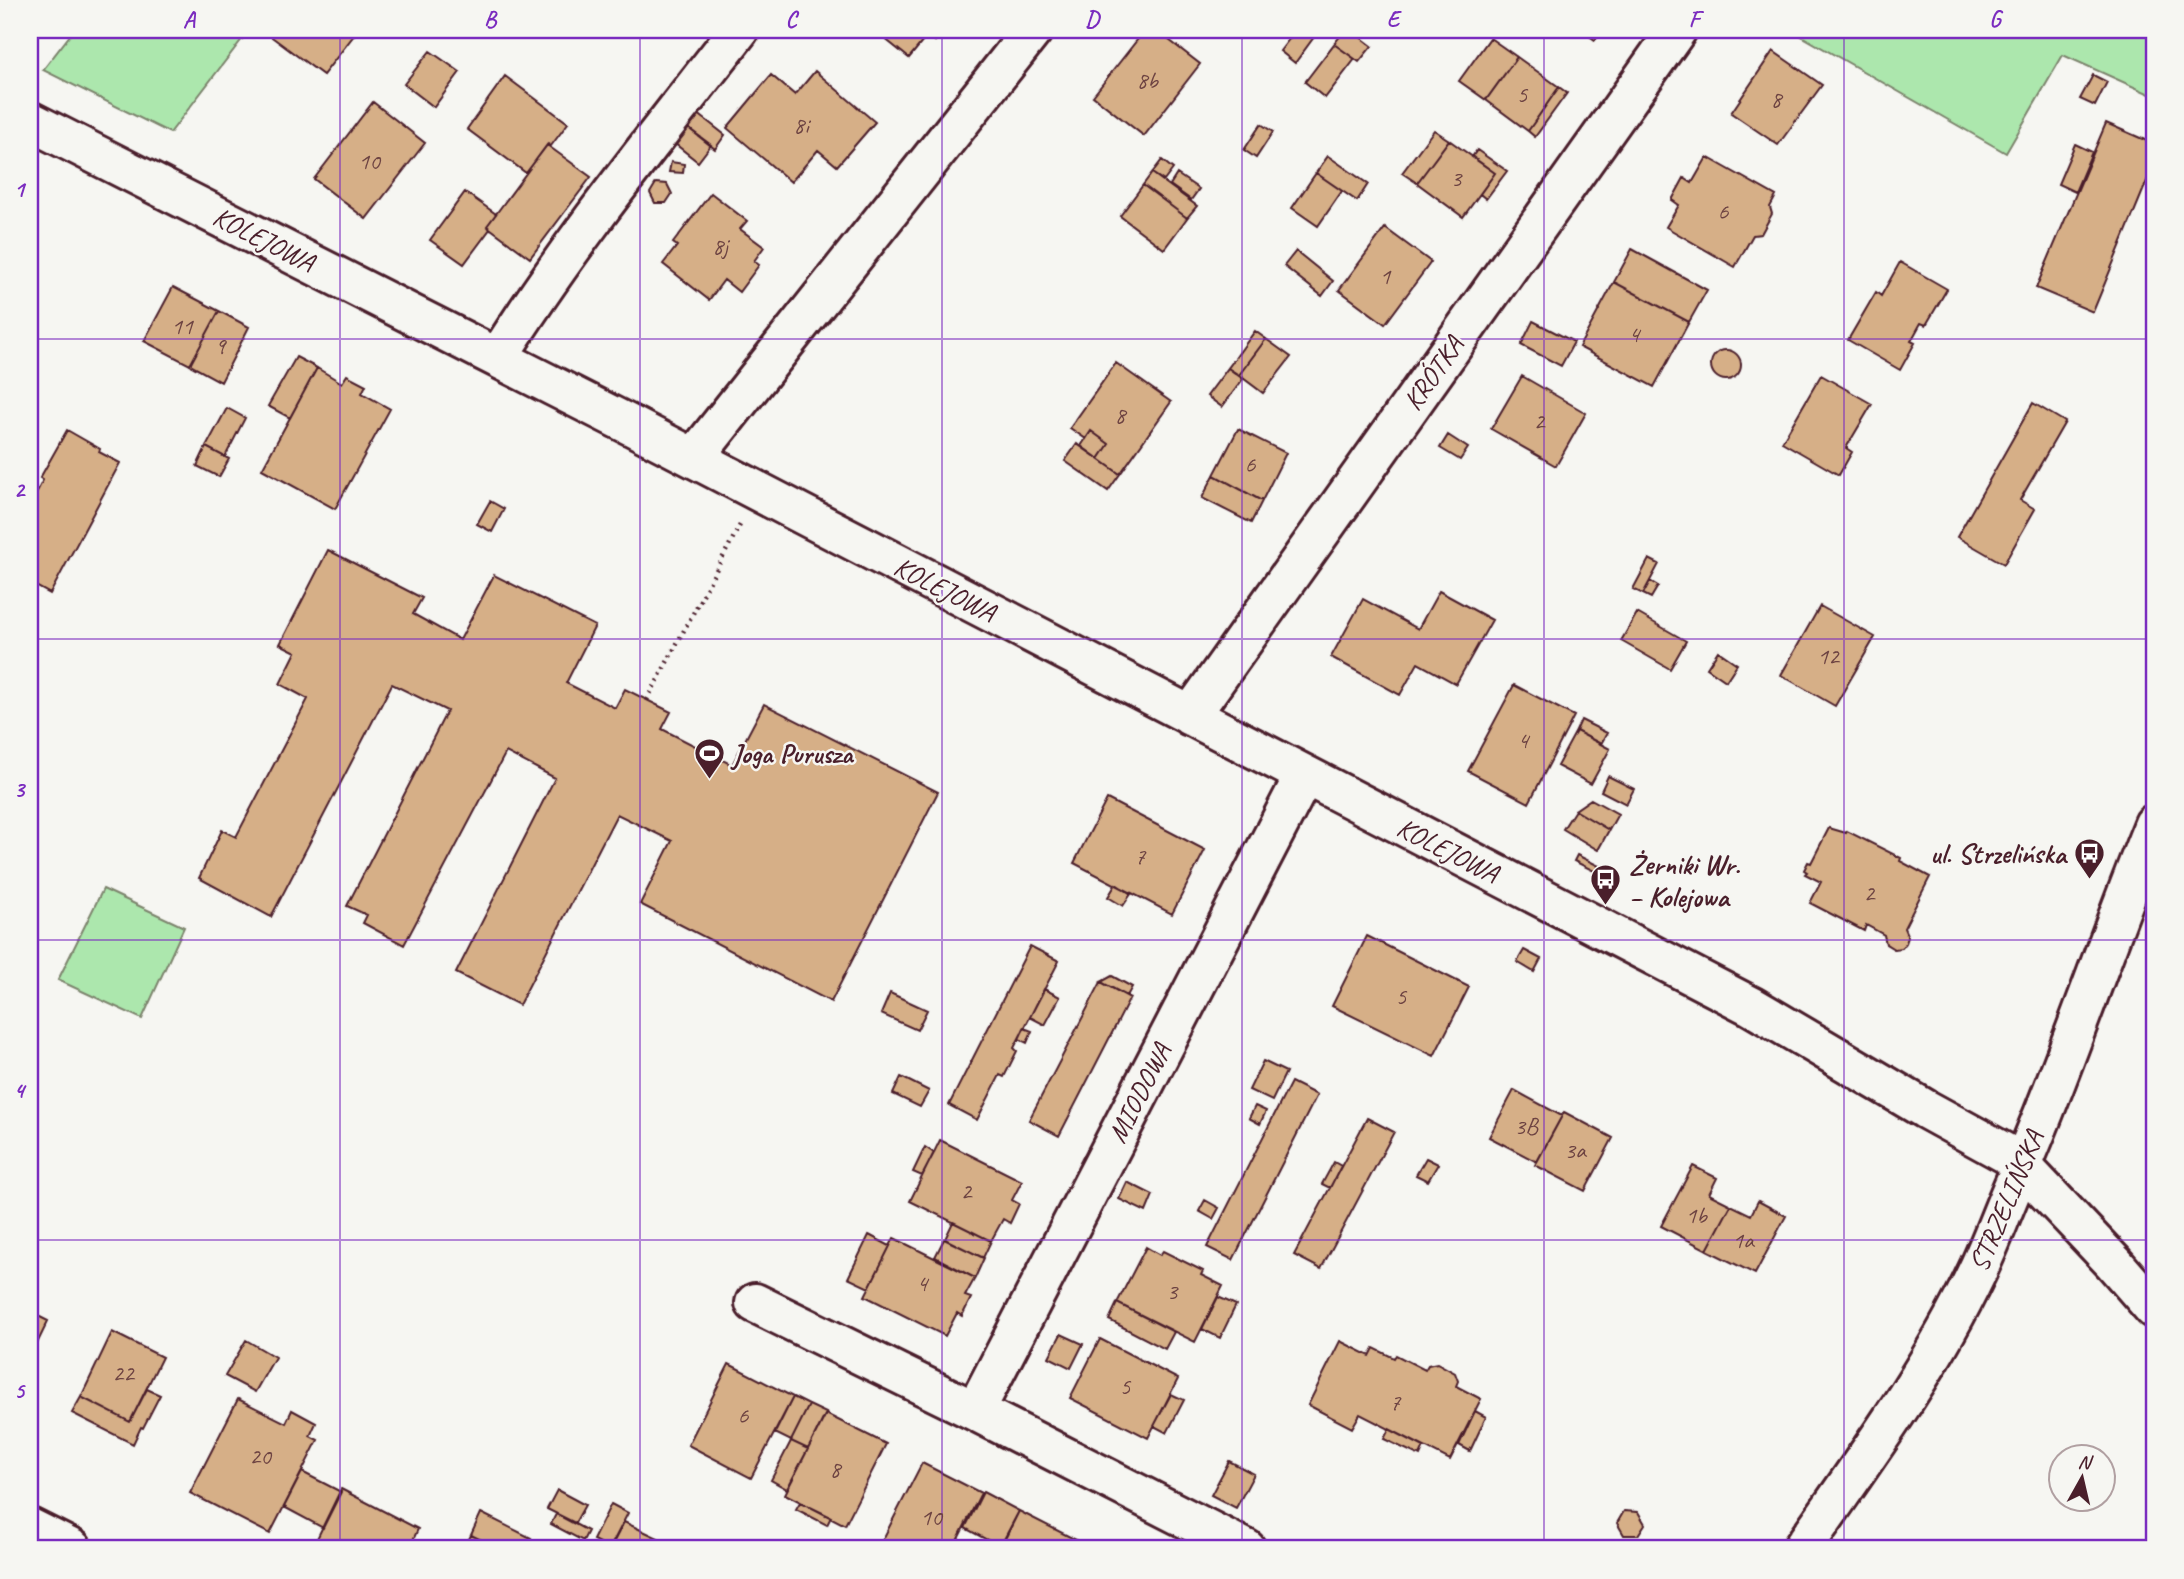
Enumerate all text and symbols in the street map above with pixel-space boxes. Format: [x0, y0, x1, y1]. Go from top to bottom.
text: A [183, 5, 197, 34]
text: B [484, 5, 498, 34]
text: C [786, 5, 800, 34]
text: D [1085, 5, 1101, 34]
text: E [1387, 5, 1403, 34]
text: F [1689, 5, 1705, 34]
text: G [1989, 5, 2004, 34]
house number: 8b [1136, 65, 1159, 95]
house number: 5 [1517, 79, 1529, 109]
house number: 8 [1771, 84, 1784, 114]
house number: 8i [793, 110, 811, 140]
house number: 10 [358, 146, 382, 176]
house number: 3 [1451, 163, 1464, 193]
text: 1 [14, 175, 27, 204]
house number: 6 [1718, 196, 1730, 226]
street label: KOLEJOWA [207, 199, 322, 280]
house number: 8j [712, 231, 731, 261]
house number: 1 [1380, 261, 1392, 291]
house number: 11 [171, 311, 194, 341]
house number: 4 [1629, 319, 1642, 349]
street label: KRÓTKA [1395, 328, 1472, 417]
house number: 9 [215, 331, 228, 361]
house number: 8 [1115, 400, 1128, 430]
house number: 2 [1534, 406, 1547, 436]
house number: 6 [1245, 449, 1257, 479]
text: 2 [14, 475, 27, 504]
street label: KOLEJOWA [888, 549, 1003, 630]
house number: 12 [1817, 641, 1841, 671]
house number: 4 [1518, 725, 1531, 755]
sports icon: Joga Purusza [692, 736, 726, 780]
place label: Joga Purusza [730, 736, 855, 771]
text: 3 [14, 775, 27, 804]
street label: KOLEJOWA [1391, 810, 1506, 891]
place label: ul. Strzelińska [1930, 836, 2069, 871]
bus stop icon: ul. Strzelińska [2072, 836, 2106, 880]
house number: 7 [1135, 841, 1147, 871]
place label: Żerniki Wr. – Kolejowa [1629, 847, 1740, 914]
bus stop icon: Żerniki Wr. – Kolejowa [1589, 863, 1623, 907]
house number: 2 [1864, 878, 1877, 908]
house number: 5 [1396, 981, 1408, 1011]
street label: MIODOWA [1099, 1036, 1180, 1149]
text: 4 [14, 1076, 27, 1105]
house number: 3B [1514, 1111, 1539, 1141]
street label: STRZELIŃSKA [1961, 1123, 2052, 1277]
house number: 3a [1564, 1135, 1587, 1165]
house number: 2 [961, 1176, 974, 1206]
house number: 1b [1685, 1200, 1708, 1230]
house number: 1a [1732, 1225, 1755, 1255]
house number: 4 [917, 1268, 930, 1298]
house number: 3 [1167, 1276, 1180, 1306]
house number: 22 [112, 1358, 136, 1388]
house number: 5 [1120, 1371, 1132, 1401]
text: 5 [14, 1376, 26, 1405]
house number: 7 [1390, 1387, 1402, 1417]
house number: 6 [738, 1400, 750, 1430]
house number: 20 [249, 1441, 273, 1471]
north arrow [2048, 1442, 2118, 1512]
text: N [2077, 1449, 2095, 1475]
house number: 8 [830, 1454, 843, 1484]
house number: 10 [920, 1502, 944, 1532]

